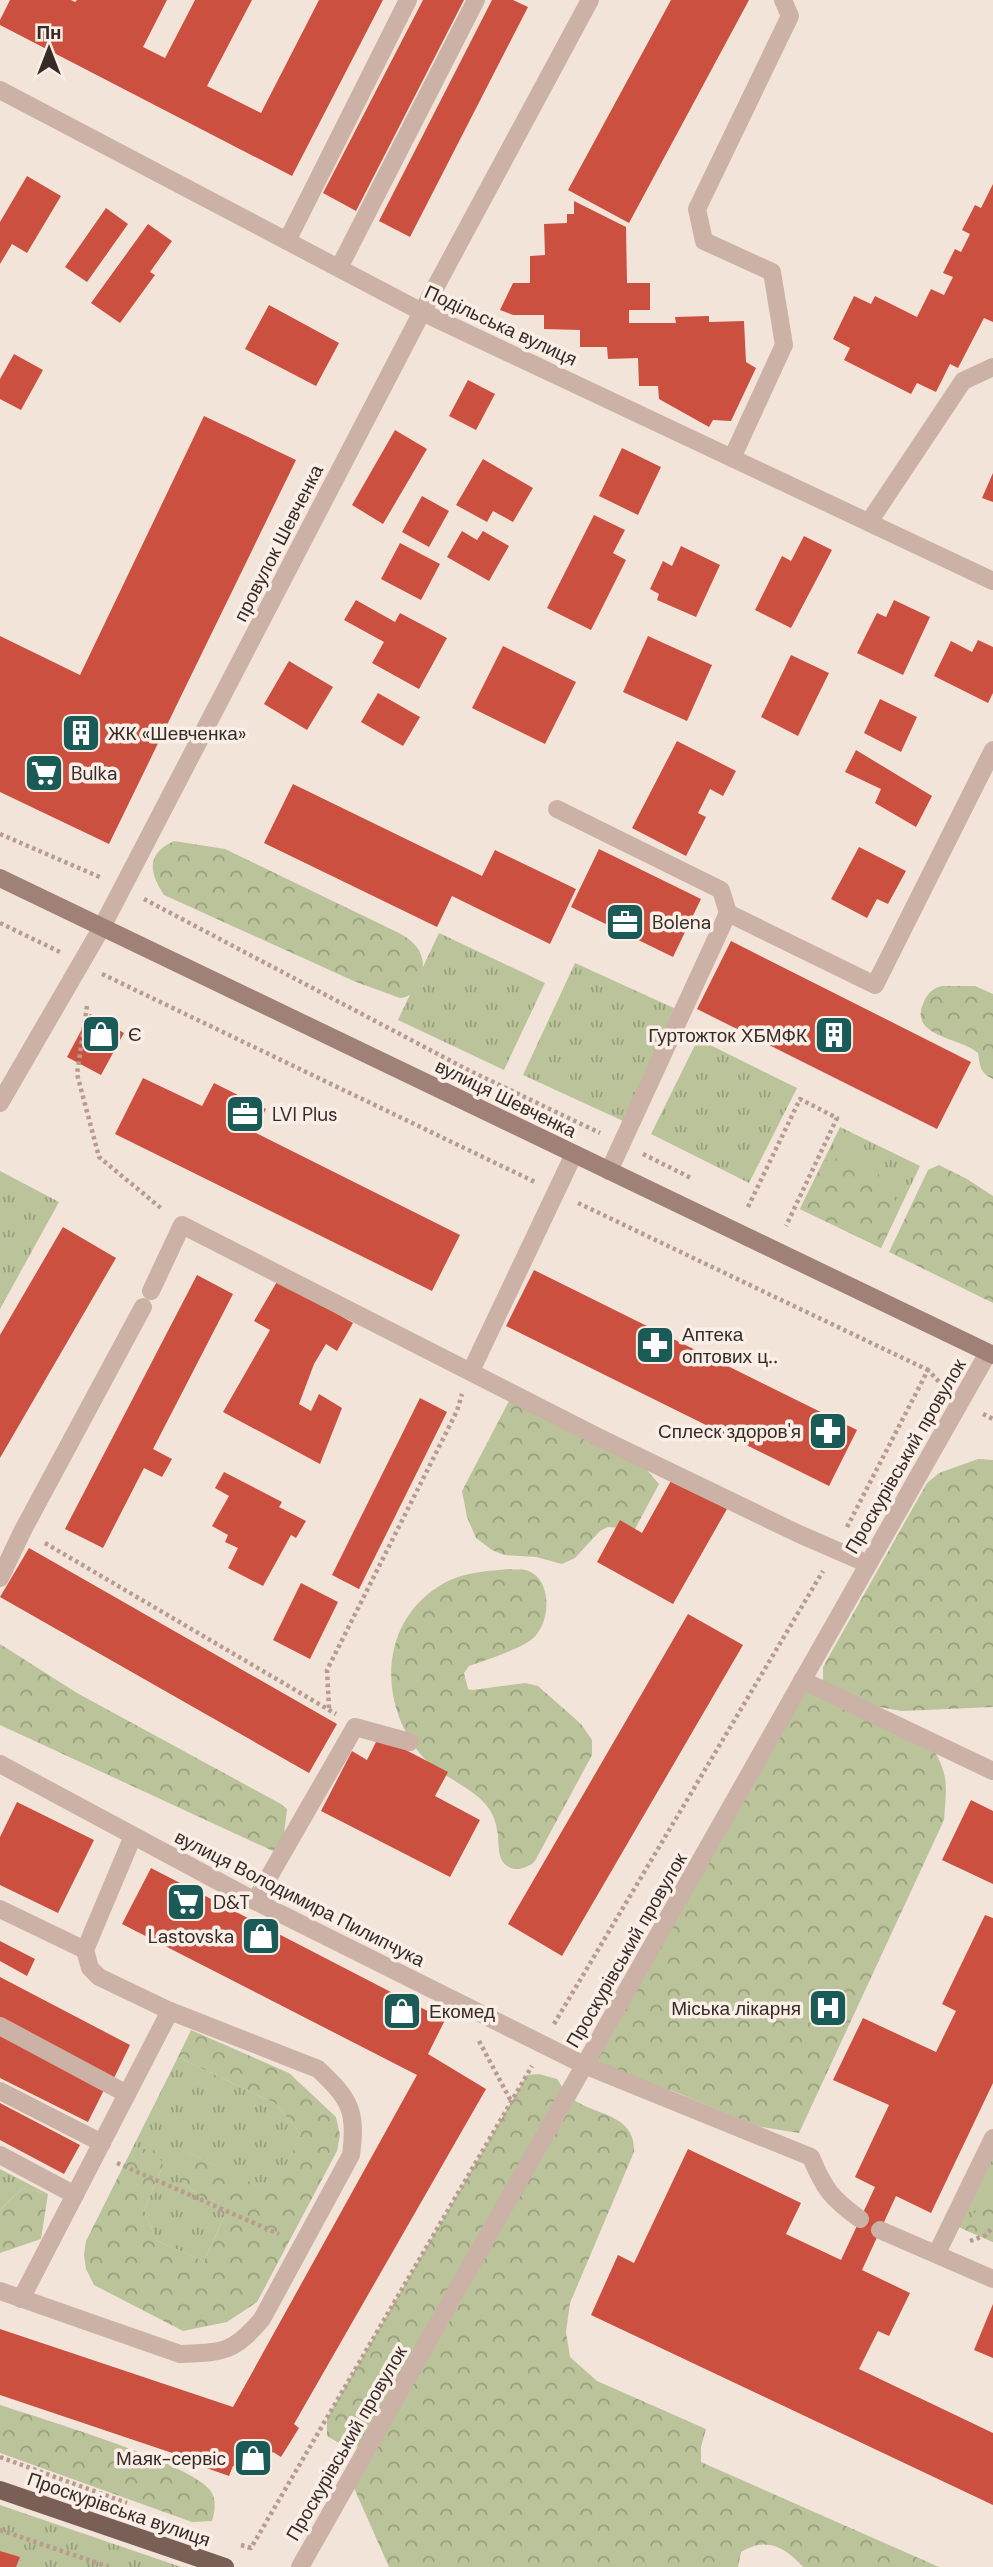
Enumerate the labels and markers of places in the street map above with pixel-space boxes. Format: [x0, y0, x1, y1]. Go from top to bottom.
building icon: ЖК «Шевченка» [60, 712, 102, 754]
place label: ЖК «Шевченка» [108, 721, 246, 746]
supermarket icon: Bulka [23, 752, 65, 794]
place label: Bulka [71, 761, 117, 786]
office icon: Bolena [604, 901, 646, 943]
place label: Bolena [652, 910, 711, 935]
shop icon: Є [80, 1013, 122, 1055]
building icon: Гуртожток ХБМФК [813, 1014, 855, 1056]
place label: Є [128, 1022, 142, 1047]
place label: Гуртожток ХБМФК [648, 1023, 807, 1048]
office icon: LVI Plus [224, 1093, 266, 1135]
place label: LVI Plus [272, 1102, 338, 1127]
place label: Аптека оптових ц‥ [682, 1322, 778, 1369]
pharmacy icon: Аптека оптових ц‥ [634, 1324, 676, 1366]
pharmacy icon: Сплеск здоров'я [807, 1410, 849, 1452]
place label: Сплеск здоров'я [658, 1419, 801, 1444]
supermarket icon: D&T [165, 1881, 207, 1923]
place label: D&T [213, 1890, 250, 1915]
shop icon: Lastovska [240, 1915, 282, 1957]
place label: Lastovska [148, 1924, 234, 1949]
hospital icon: Міська лікарня [807, 1987, 849, 2029]
shop icon: Екомед [381, 1990, 423, 2032]
place label: Міська лікарня [671, 1996, 801, 2021]
place label: Екомед [429, 1999, 495, 2024]
shop icon: Маяк-сервіс [232, 2437, 274, 2479]
place label: Маяк-сервіс [116, 2446, 226, 2471]

